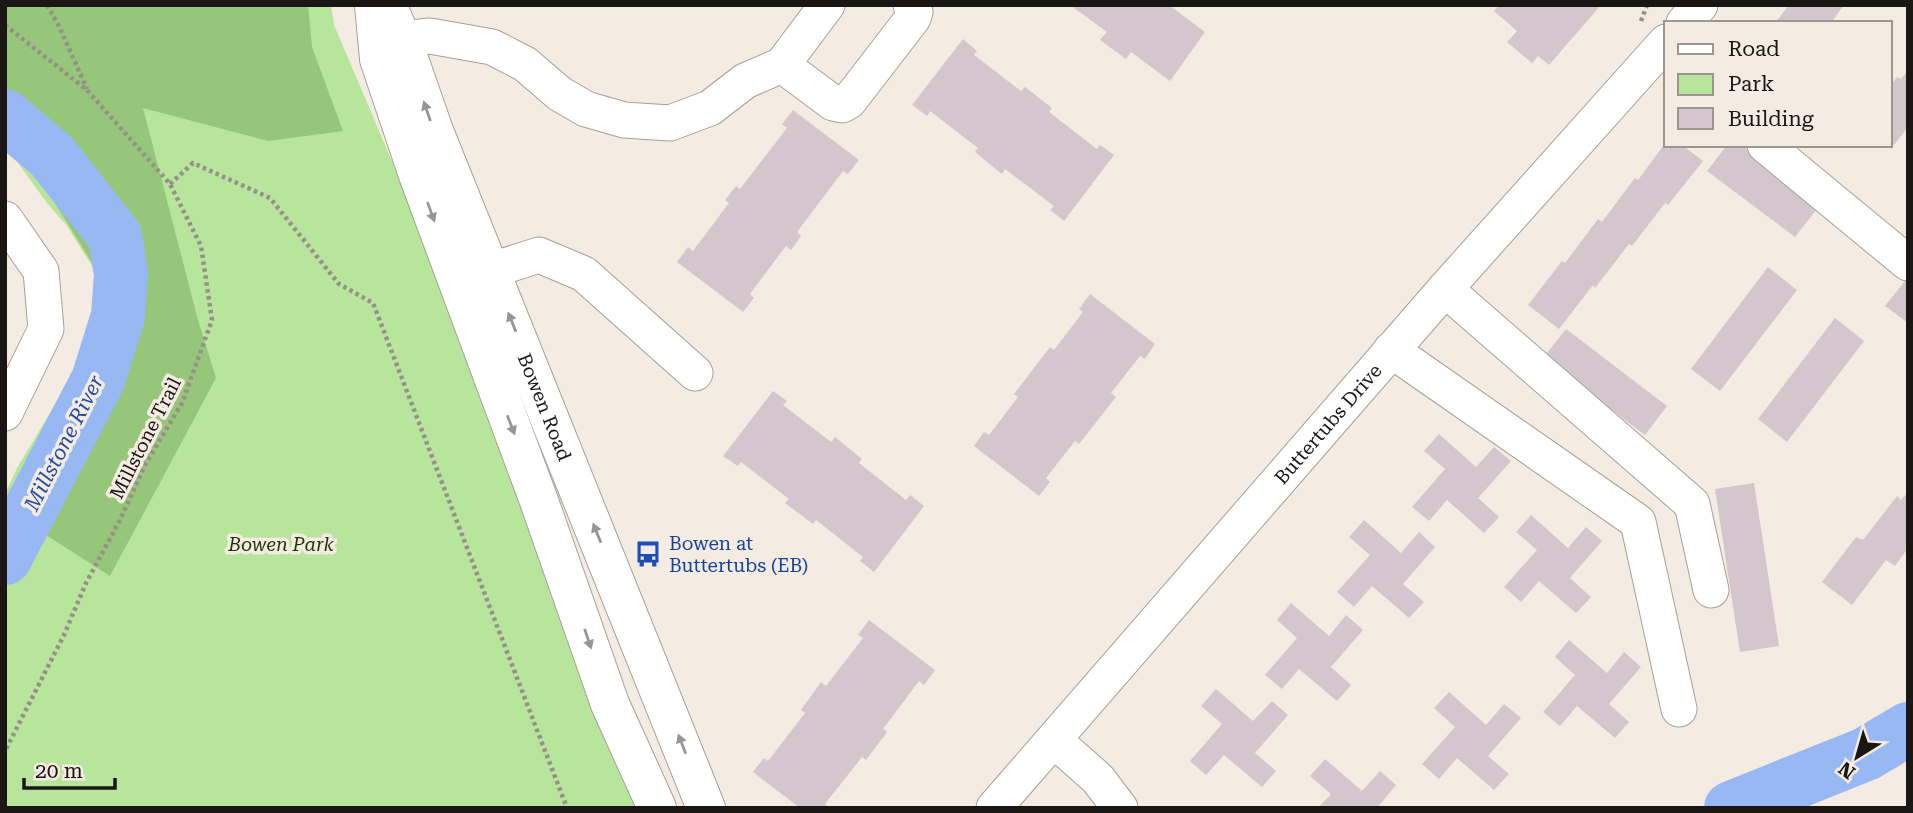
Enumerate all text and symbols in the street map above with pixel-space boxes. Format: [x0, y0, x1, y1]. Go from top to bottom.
legend [1664, 21, 1892, 147]
text: Road [1728, 37, 1780, 61]
text: Park [1728, 72, 1774, 96]
one-way arrow [421, 100, 432, 121]
text: Building [1728, 107, 1814, 131]
one-way arrow [426, 201, 437, 222]
one-way arrow [506, 311, 517, 332]
street label: Bowen Road [513, 350, 576, 464]
street label: Buttertubs Drive [1270, 359, 1387, 489]
water label: Millstone River [19, 371, 109, 516]
street label: Millstone Trail [105, 373, 186, 503]
one-way arrow [505, 414, 516, 435]
one-way arrow [591, 523, 603, 543]
place label: Bowen at Buttertubs (EB) [669, 532, 808, 577]
park label: Bowen Park [227, 533, 334, 556]
bus stop icon: Bowen at Buttertubs (EB) [633, 539, 663, 569]
one-way arrow [583, 628, 594, 649]
north arrow [1822, 722, 1892, 792]
one-way arrow [676, 733, 687, 754]
scale bar [24, 746, 116, 790]
text: N [1834, 756, 1860, 784]
text: 20 m [35, 759, 83, 783]

